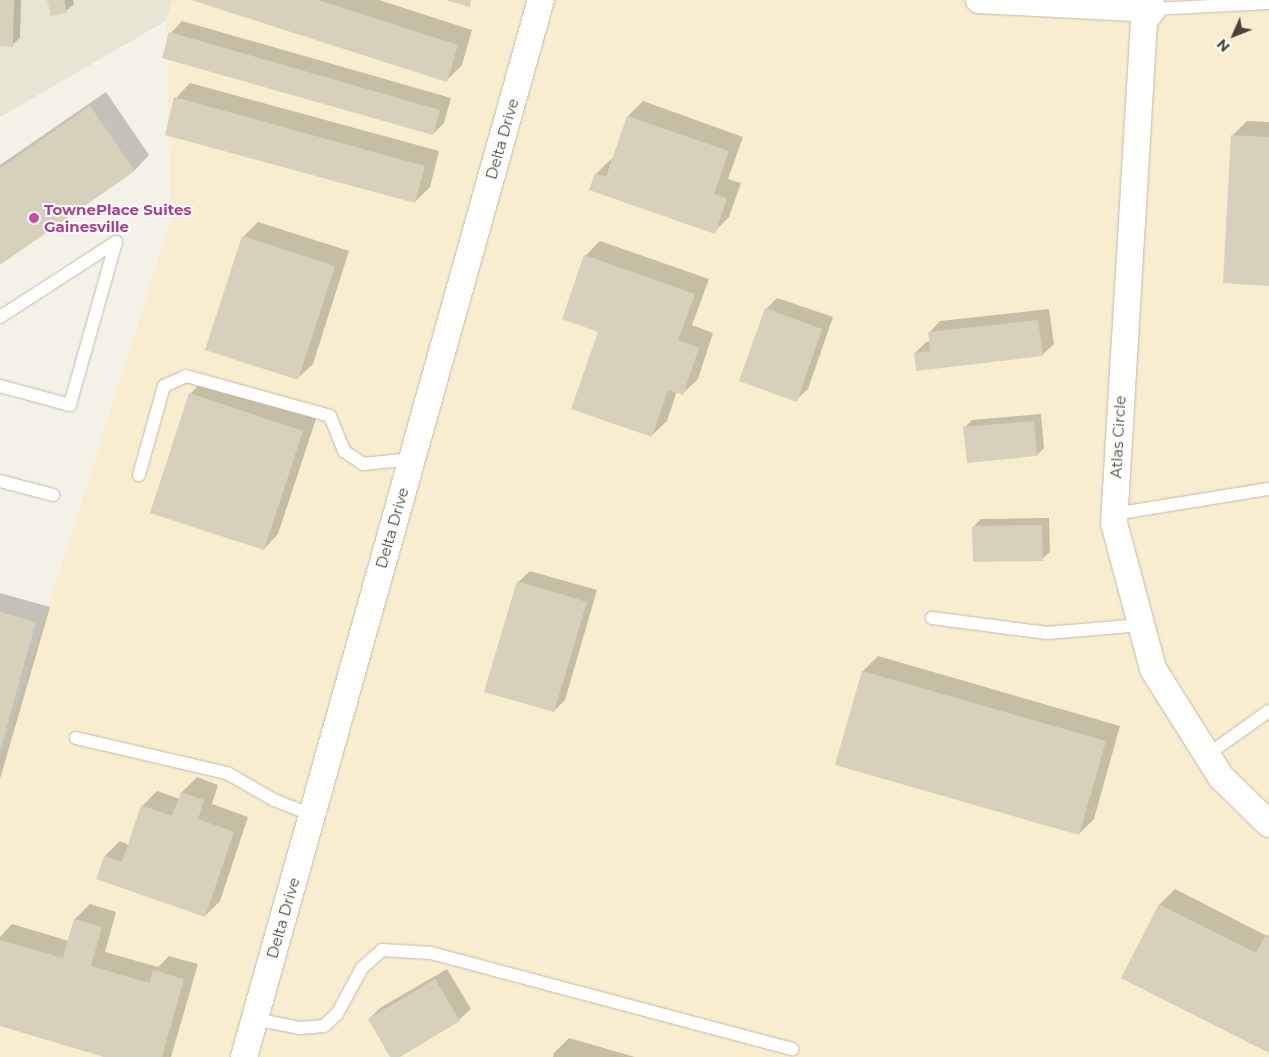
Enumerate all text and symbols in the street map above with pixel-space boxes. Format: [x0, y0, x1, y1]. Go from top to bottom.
north arrow [1209, 10, 1259, 60]
text: N [1213, 35, 1234, 56]
street label: Delta Drive [482, 97, 522, 181]
place label: TownePlace Suites Gainesville [44, 200, 191, 235]
marker: TownePlace Suites Gainesville [28, 212, 40, 224]
street label: Atlas Circle [1107, 395, 1129, 479]
street label: Delta Drive [372, 486, 412, 570]
street label: Delta Drive [263, 876, 303, 960]

